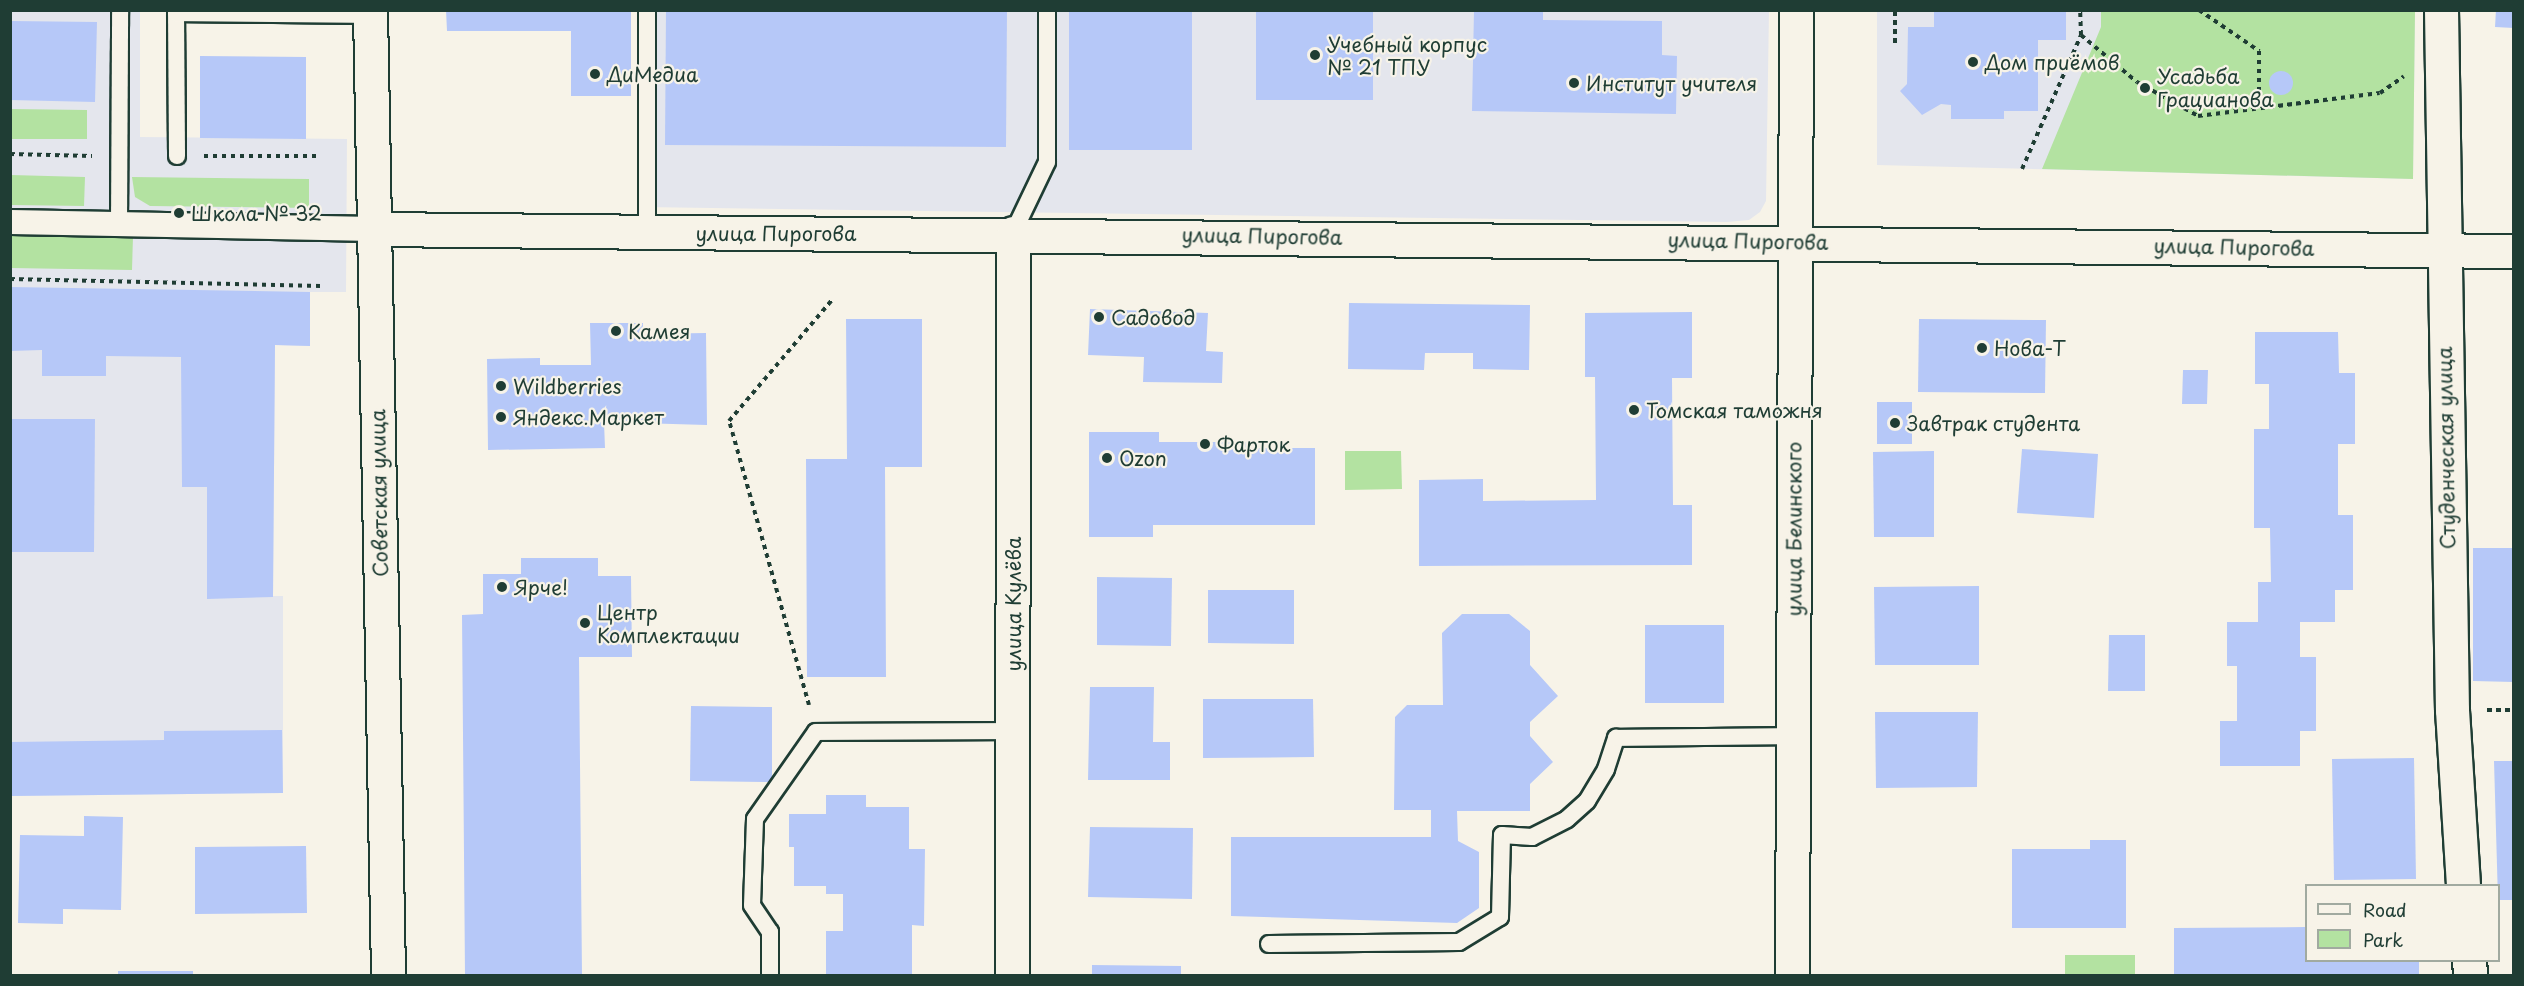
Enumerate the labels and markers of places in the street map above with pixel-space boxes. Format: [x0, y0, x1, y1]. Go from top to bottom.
place label: Учебный корпус № 21 ТПУ [1327, 32, 1487, 79]
marker: Учебный корпус № 21 ТПУ [1308, 48, 1322, 62]
place label: Дом приёмов [1985, 50, 2120, 74]
marker: Дом приёмов [1966, 55, 1980, 69]
place label: ДиМедиа [607, 62, 698, 86]
place label: Усадьба Грацианова [2157, 64, 2274, 111]
marker: ДиМедиа [588, 67, 602, 81]
place label: Институт учителя [1586, 71, 1758, 95]
marker: Институт учителя [1567, 76, 1581, 90]
marker: Усадьба Грацианова [2138, 81, 2152, 95]
place label: Школа № 32 [191, 201, 323, 225]
marker: Школа № 32 [172, 206, 186, 220]
place label: Садовод [1111, 305, 1195, 329]
marker: Садовод [1092, 310, 1106, 324]
place label: Камея [628, 319, 690, 343]
marker: Камея [609, 324, 623, 338]
place label: Нова-Т [1994, 336, 2066, 360]
marker: Нова-Т [1975, 341, 1989, 355]
place label: Wildberries [513, 374, 622, 398]
marker: Wildberries [494, 379, 508, 393]
place label: Томская таможня [1646, 398, 1823, 422]
marker: Томская таможня [1627, 403, 1641, 417]
place label: Яндекс.Маркет [513, 405, 664, 429]
marker: Яндекс.Маркет [494, 410, 508, 424]
place label: Завтрак студента [1907, 411, 2082, 435]
marker: Завтрак студента [1888, 416, 1902, 430]
place label: Фарток [1217, 432, 1290, 456]
marker: Фарток [1198, 437, 1212, 451]
place label: Ozon [1119, 446, 1167, 470]
marker: Ozon [1100, 451, 1114, 465]
place label: Ярче! [514, 575, 568, 599]
marker: Ярче! [495, 580, 509, 594]
place label: Центр Комплектации [597, 600, 740, 647]
marker: Центр Комплектации [578, 616, 592, 630]

